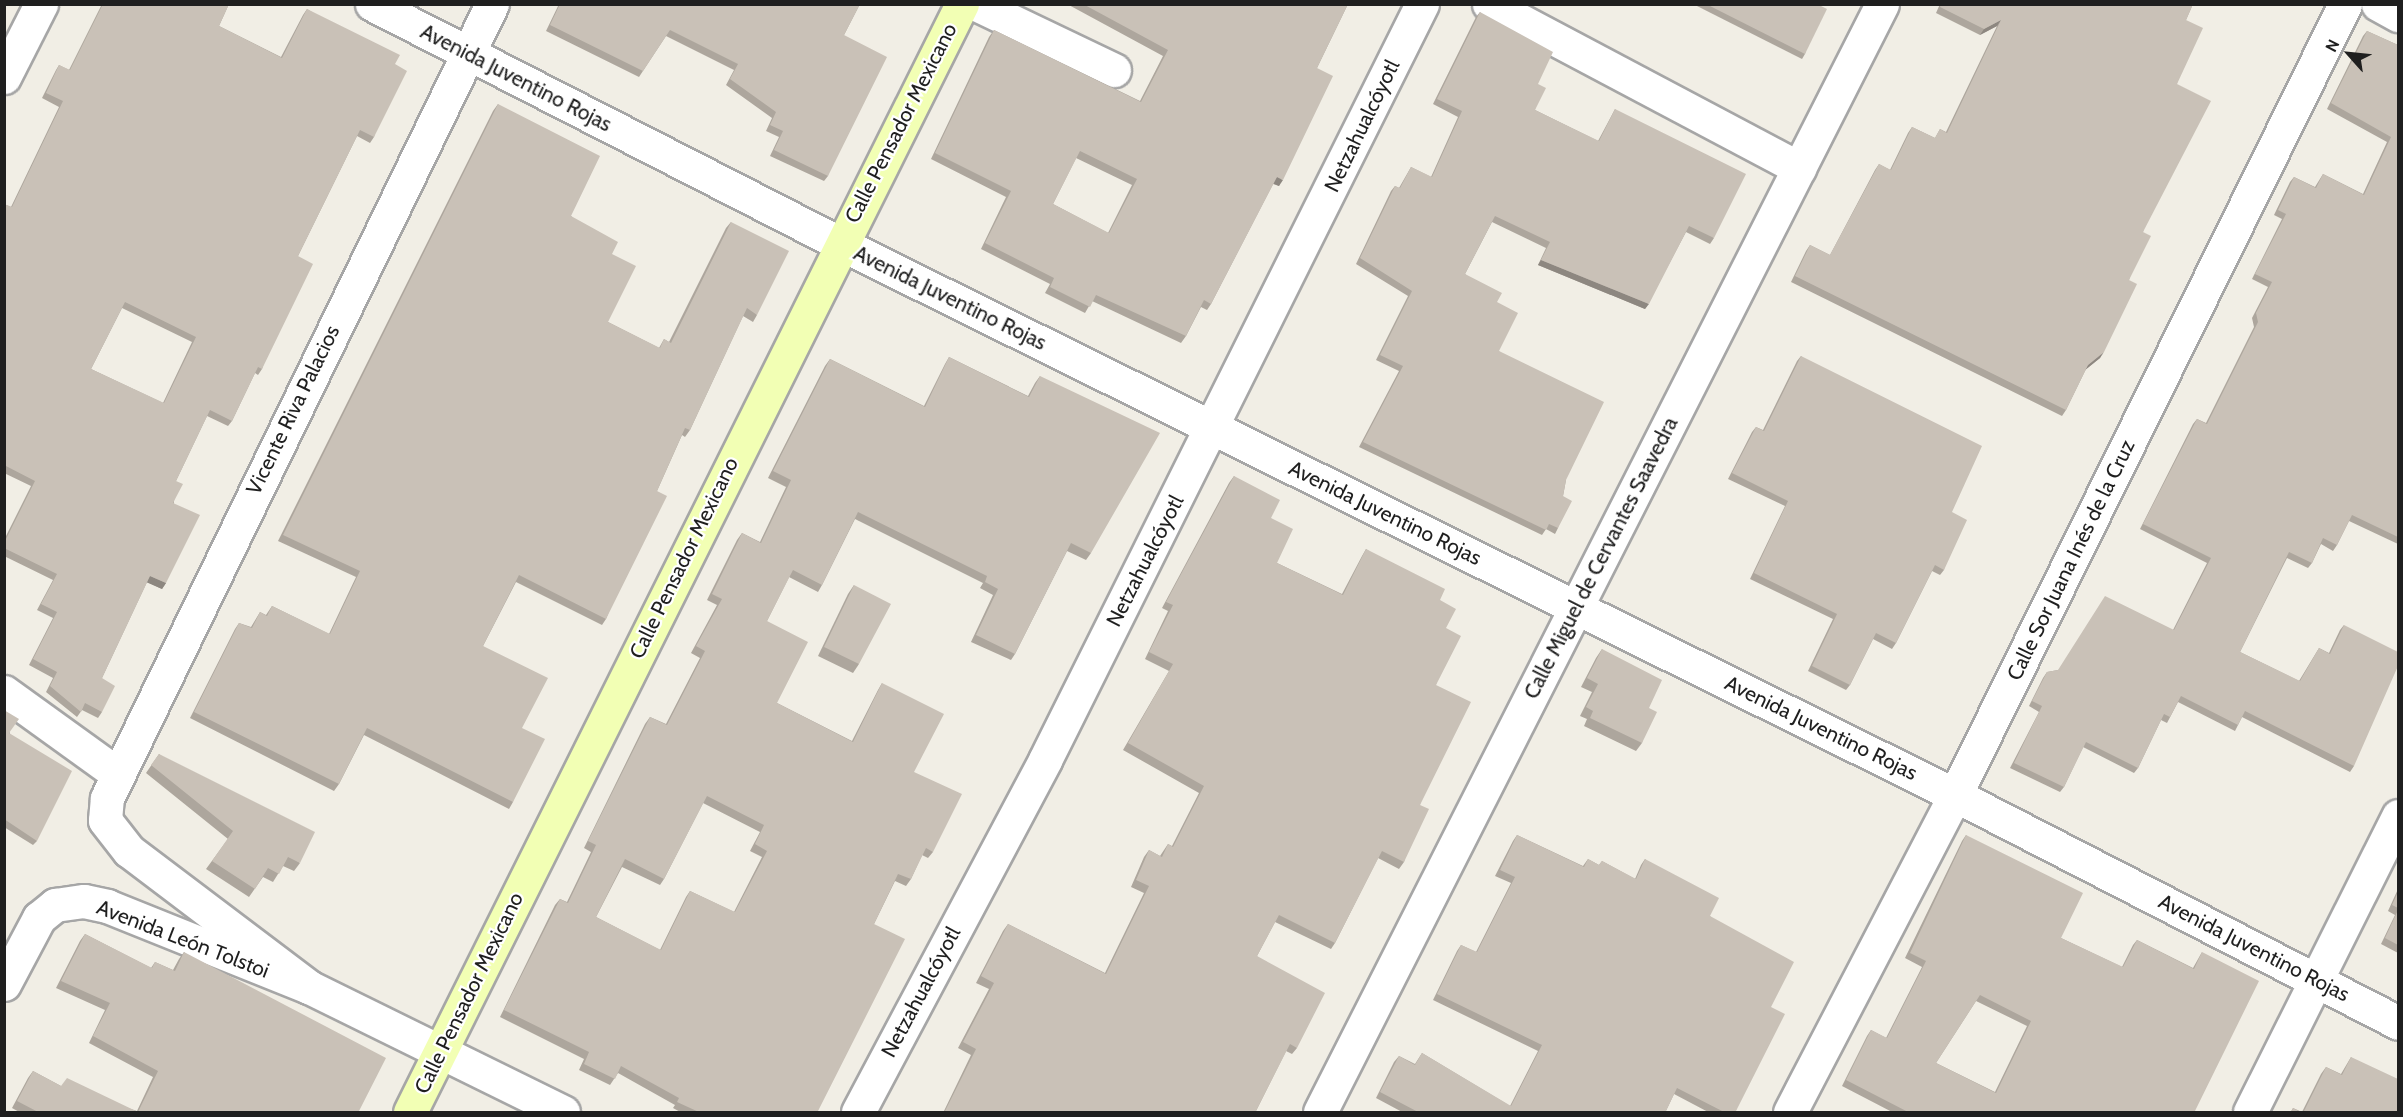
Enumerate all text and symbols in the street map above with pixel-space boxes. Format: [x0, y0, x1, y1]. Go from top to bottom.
street label: Avenida Juventino Rojas [416, 19, 616, 137]
street label: Calle Pensador Mexicano [840, 19, 962, 227]
north arrow [2319, 24, 2379, 84]
text: N [2321, 36, 2344, 55]
street label: Netzahualcóyotl [1319, 56, 1405, 196]
street label: Avenida Juventino Rojas [850, 240, 1050, 356]
street label: Vicente Riva Palacios [241, 321, 345, 499]
street label: Calle Miguel de Cervantes Saavedra [1519, 413, 1683, 703]
street label: Calle Sor Juana Inés de la Cruz [2002, 436, 2140, 684]
street label: Calle Pensador Mexicano [624, 453, 744, 663]
street label: Avenida Juventino Rojas [1285, 455, 1485, 571]
street label: Netzahualcóyotl [1101, 491, 1189, 631]
street label: Avenida Juventino Rojas [1721, 670, 1921, 786]
street label: Calle Pensador Mexicano [409, 888, 529, 1098]
street label: Avenida Juventino Rojas [2154, 889, 2354, 1007]
street label: Avenida León Tolstoi [93, 895, 273, 983]
street label: Netzahualcóyotl [876, 922, 966, 1062]

